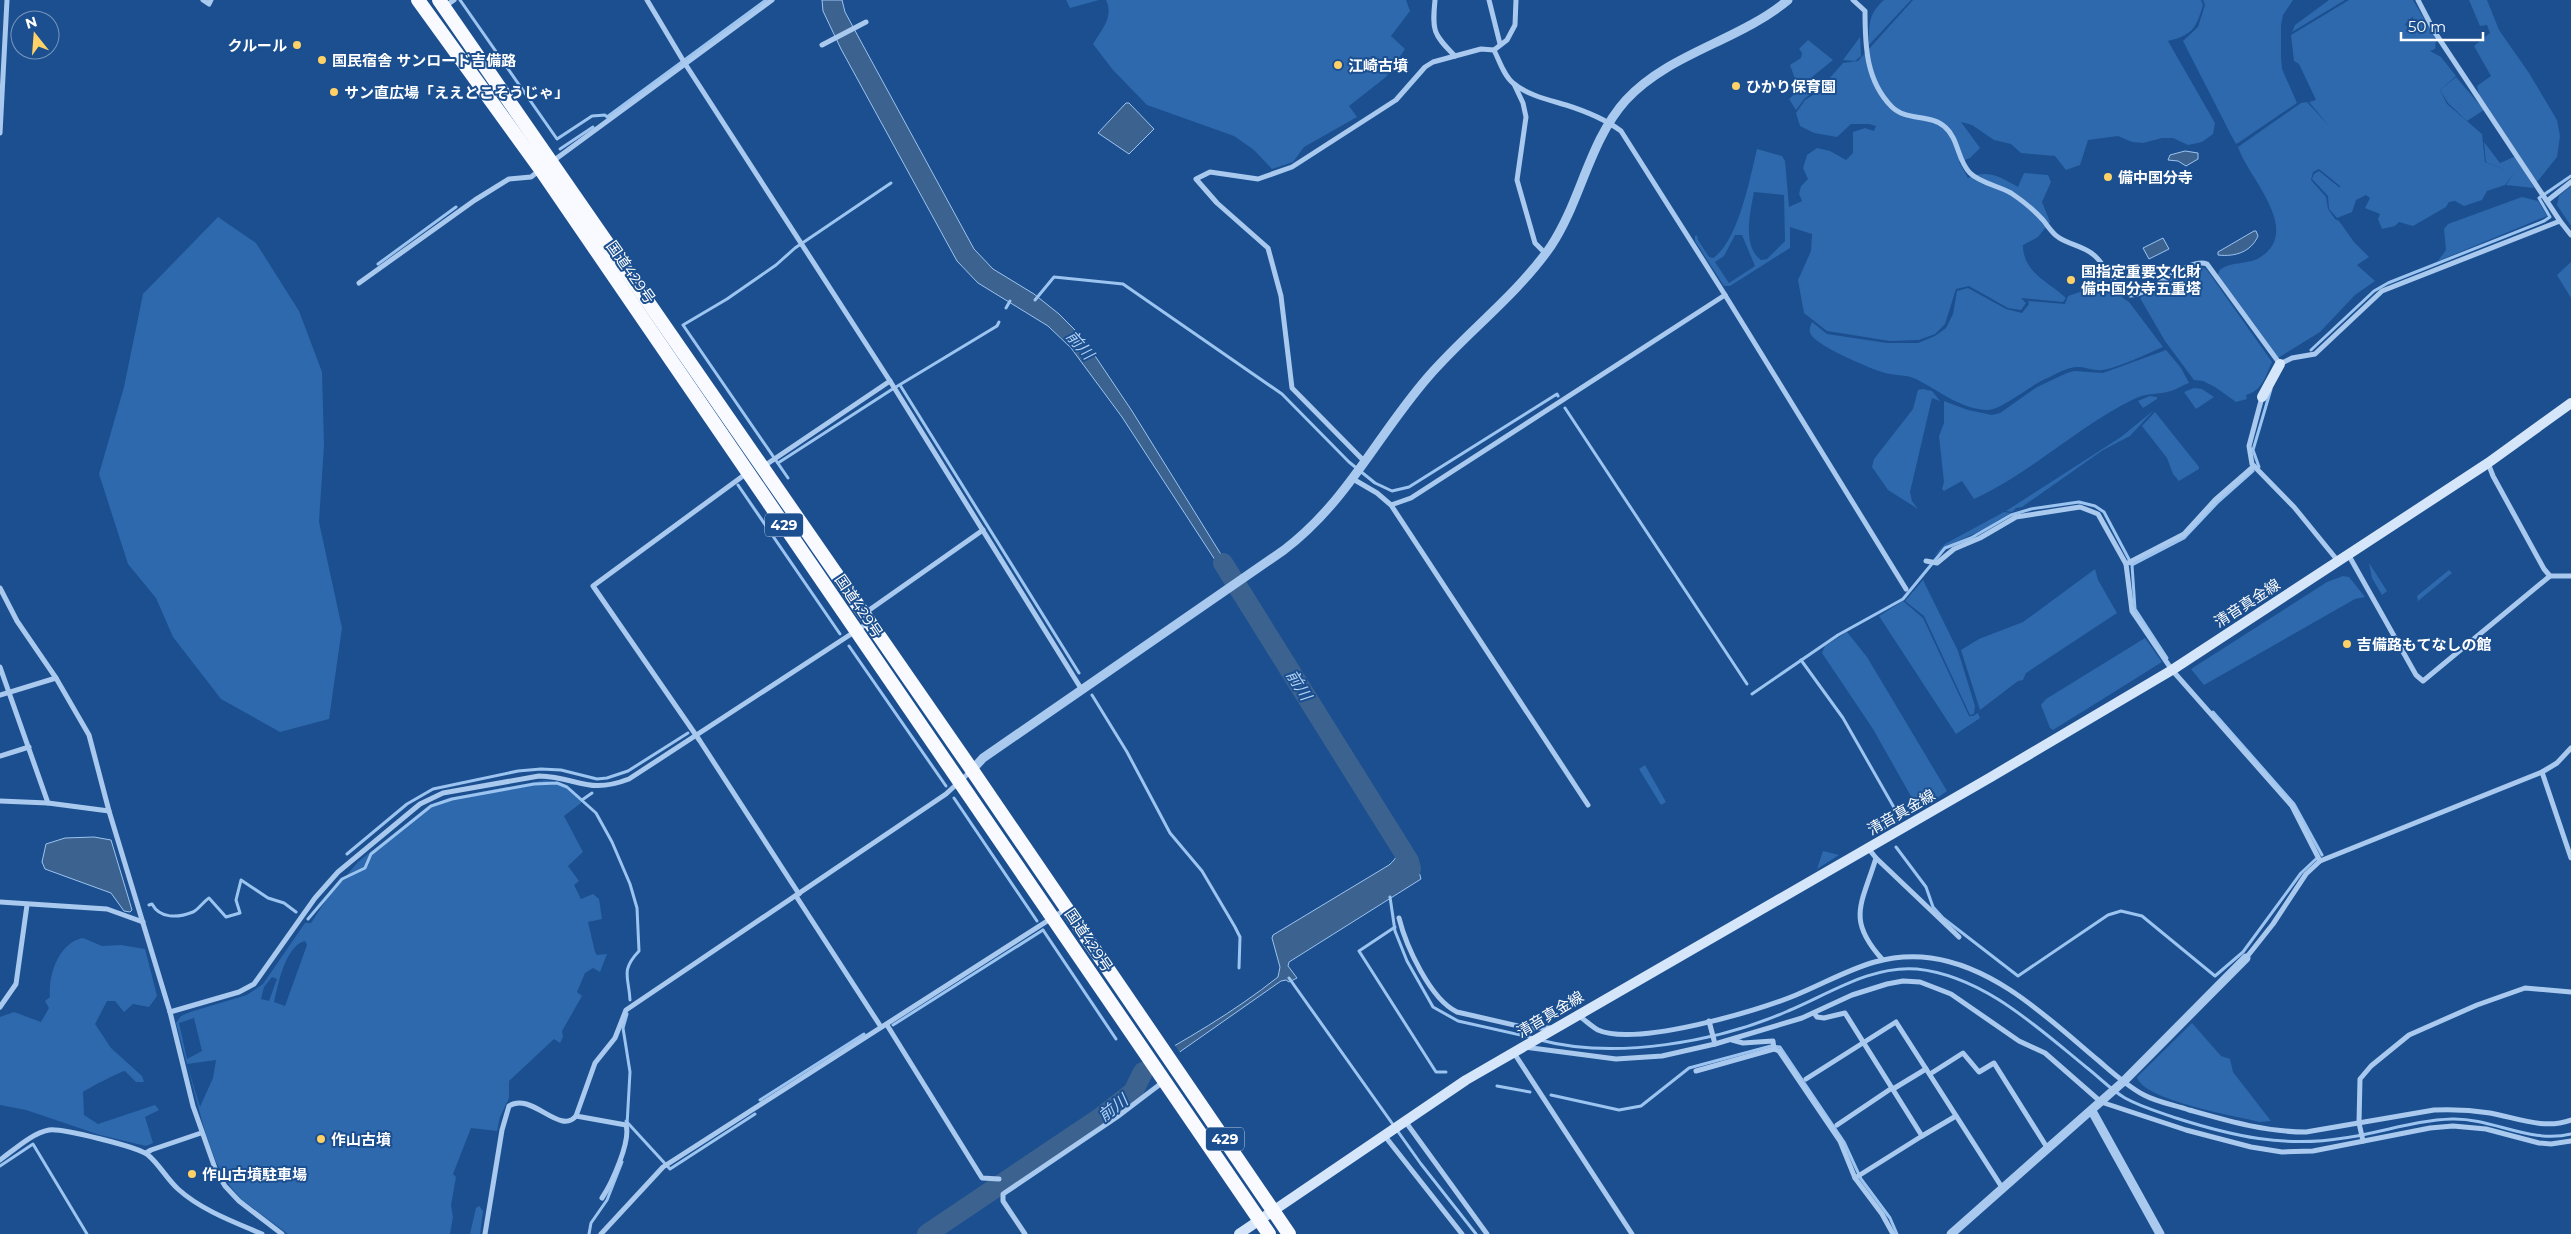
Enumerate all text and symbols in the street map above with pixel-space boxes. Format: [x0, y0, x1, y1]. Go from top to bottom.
north arrow [10, 10, 60, 60]
scale bar [2401, 10, 2484, 42]
text: N [23, 12, 39, 33]
text: 50 m [2408, 17, 2446, 36]
place label: クルール [227, 36, 287, 55]
marker: クルール [291, 39, 303, 51]
place label: 国民宿舎 サンロード吉備路 [332, 51, 516, 70]
marker: 国民宿舎 サンロード吉備路 [316, 54, 328, 66]
place label: 江崎古墳 [1348, 56, 1408, 75]
marker: 江崎古墳 [1332, 59, 1344, 71]
place label: ひかり保育園 [1746, 77, 1836, 96]
marker: ひかり保育園 [1730, 80, 1742, 92]
place label: サン直広場「ええとこそうじゃ」 [344, 83, 569, 102]
marker: サン直広場「ええとこそうじゃ」 [328, 86, 340, 98]
place label: 備中国分寺 [2118, 168, 2193, 187]
marker: 備中国分寺 [2102, 171, 2114, 183]
street label: 国道429号 [602, 237, 660, 307]
place label: 国指定重要文化財 備中国分寺五重塔 [2081, 262, 2201, 298]
marker: 国指定重要文化財 備中国分寺五重塔 [2065, 274, 2077, 286]
water label: 前川 [1062, 327, 1099, 365]
road number: 429 [765, 514, 803, 536]
street label: 国道429号 [831, 571, 887, 641]
street label: 清音真金線 [2210, 575, 2284, 631]
place label: 吉備路もてなしの館 [2357, 635, 2491, 654]
marker: 吉備路もてなしの館 [2341, 638, 2353, 650]
water label: 前川 [1282, 666, 1317, 705]
street label: 清音真金線 [1864, 785, 1938, 839]
street label: 国道429号 [1061, 905, 1117, 975]
street label: 清音真金線 [1513, 987, 1587, 1041]
water label: 前川 [1095, 1089, 1133, 1125]
road number: 429 [1206, 1128, 1244, 1150]
place label: 作山古墳 [331, 1130, 391, 1149]
marker: 作山古墳 [315, 1133, 327, 1145]
place label: 作山古墳駐車場 [202, 1165, 307, 1184]
marker: 作山古墳駐車場 [186, 1168, 198, 1180]

